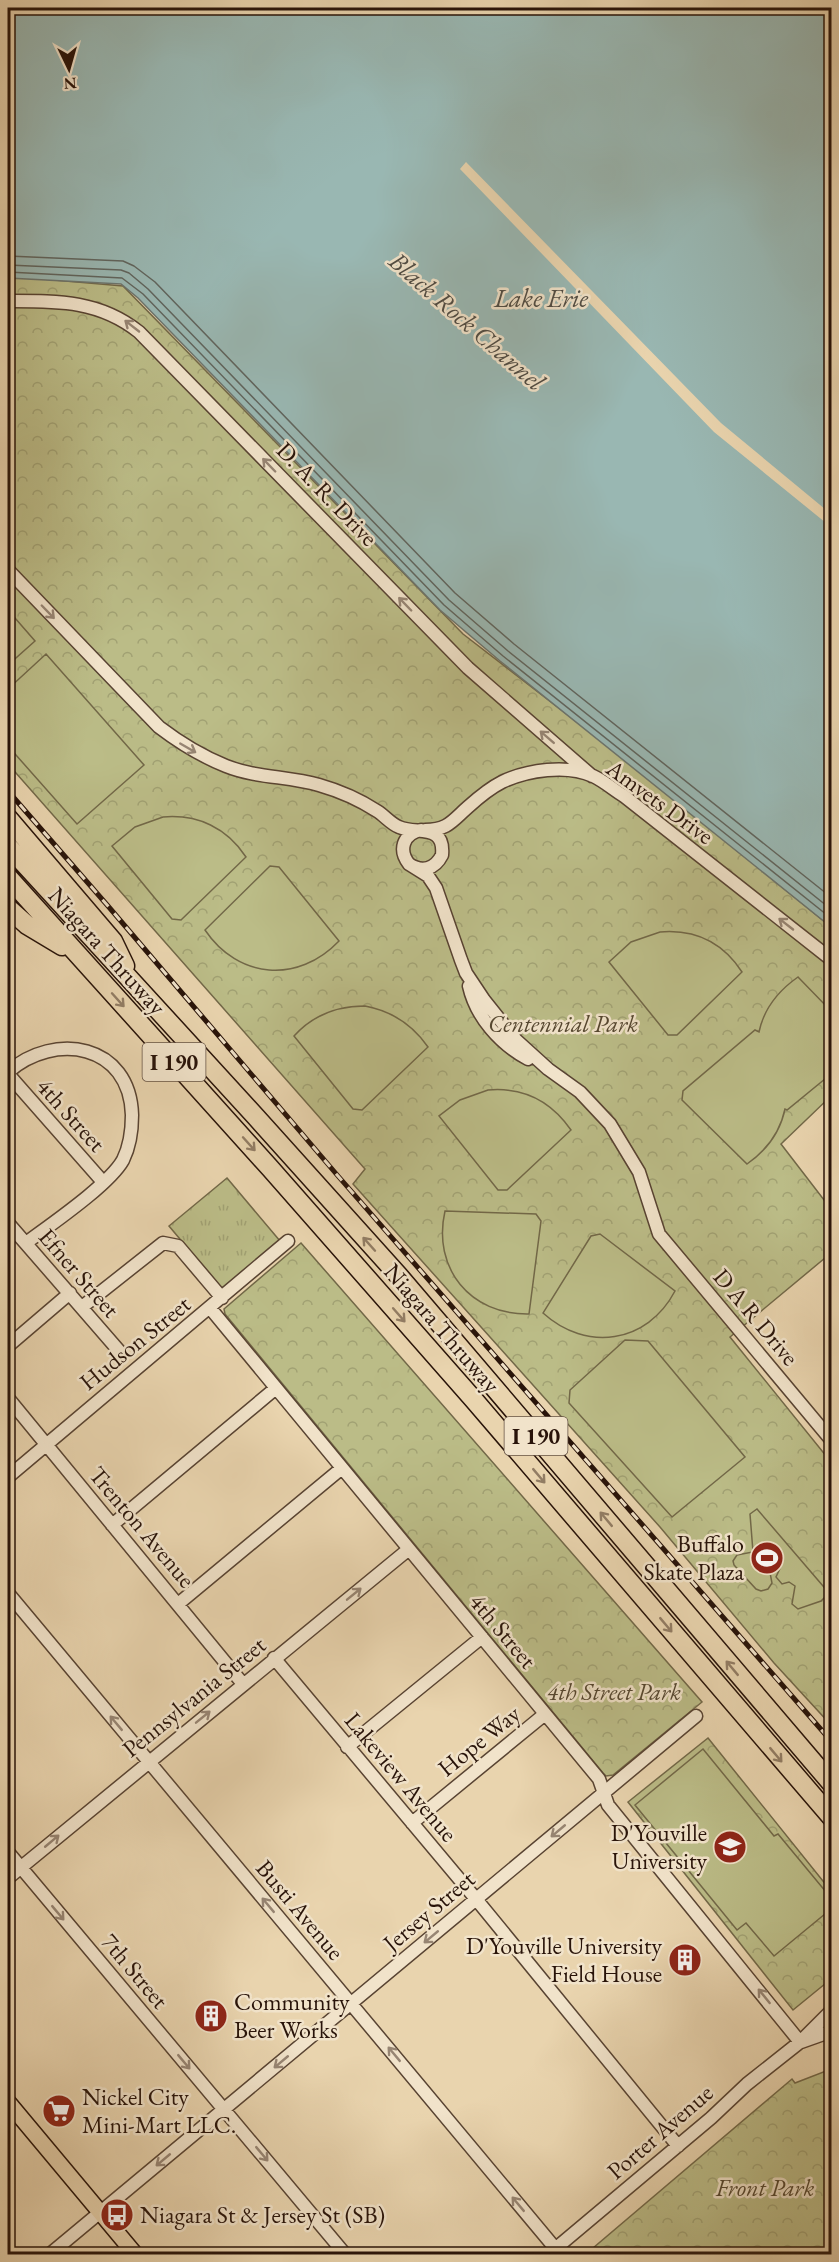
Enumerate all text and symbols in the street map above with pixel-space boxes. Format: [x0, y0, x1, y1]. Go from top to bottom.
north arrow [39, 39, 99, 99]
text: N [63, 72, 78, 94]
water label: Black Rock Channel [381, 243, 553, 398]
water label: Lake Erie [493, 281, 589, 315]
one-way arrow [124, 320, 140, 333]
street label: D. A. R. Drive [270, 435, 385, 552]
one-way arrow [261, 457, 276, 472]
one-way arrow [398, 597, 412, 612]
one-way arrow [41, 605, 56, 620]
one-way arrow [540, 730, 555, 744]
one-way arrow [179, 742, 196, 754]
street label: Amvets Drive [600, 752, 720, 851]
street label: Niagara Thruway [42, 880, 173, 1022]
one-way arrow [778, 917, 794, 930]
one-way arrow [111, 992, 125, 1007]
park label: Centennial Park [488, 1008, 638, 1039]
road number: I 190 [142, 1043, 206, 1081]
street label: 4th Street [30, 1071, 113, 1158]
one-way arrow [242, 1137, 256, 1152]
street label: Efner Street [32, 1221, 127, 1324]
one-way arrow [362, 1237, 376, 1252]
street label: Niagara Thruway [378, 1256, 508, 1399]
street label: D A R Drive [707, 1262, 806, 1372]
street label: Hudson Street [73, 1288, 197, 1397]
one-way arrow [392, 1307, 406, 1322]
road number: I 190 [504, 1417, 568, 1455]
street label: Trenton Avenue [82, 1459, 202, 1594]
one-way arrow [532, 1468, 546, 1483]
one-way arrow [600, 1511, 613, 1527]
place label: Buffalo Skate Plaza [644, 1528, 744, 1587]
sports icon: Buffalo Skate Plaza [749, 1540, 785, 1576]
one-way arrow [346, 1587, 362, 1600]
street label: 4th Street [463, 1587, 544, 1675]
one-way arrow [659, 1617, 672, 1633]
street label: Pennsylvania Street [116, 1629, 272, 1764]
one-way arrow [726, 1660, 739, 1676]
park label: 4th Street Park [547, 1676, 681, 1707]
street label: Hope Way [431, 1698, 527, 1783]
street label: Lakeview Avenue [338, 1705, 465, 1848]
one-way arrow [195, 1710, 211, 1723]
one-way arrow [110, 1715, 123, 1731]
one-way arrow [769, 1746, 782, 1762]
place label: D'Youville University [611, 1817, 707, 1876]
one-way arrow [551, 1824, 566, 1838]
school or university icon: D'Youville University [712, 1829, 748, 1865]
one-way arrow [44, 1834, 60, 1847]
street label: Busti Avenue [249, 1853, 351, 1966]
street label: Jersey Street [375, 1863, 481, 1959]
one-way arrow [262, 1897, 275, 1913]
one-way arrow [52, 1905, 65, 1921]
street label: 7th Street [95, 1927, 176, 2015]
one-way arrow [424, 1930, 439, 1944]
place label: D'Youville University Field House [466, 1930, 662, 1989]
building icon: D'Youville University Field House [667, 1942, 703, 1978]
place label: Community Beer Works [234, 1986, 350, 2045]
one-way arrow [757, 1988, 770, 2004]
building icon: Community Beer Works [193, 1998, 229, 2034]
one-way arrow [387, 2047, 400, 2063]
one-way arrow [177, 2054, 191, 2069]
one-way arrow [273, 2055, 289, 2068]
street label: Porter Avenue [600, 2077, 719, 2186]
place label: Nickel City Mini-Mart LLC. [82, 2081, 236, 2140]
supermarket icon: Nickel City Mini-Mart LLC. [41, 2093, 77, 2129]
one-way arrow [255, 2146, 268, 2162]
one-way arrow [156, 2153, 171, 2167]
park label: Front Park [715, 2172, 814, 2203]
one-way arrow [512, 2196, 525, 2212]
bus stop icon: Niagara St & Jersey St (SB) [99, 2197, 135, 2233]
place label: Niagara St & Jersey St (SB) [140, 2199, 385, 2230]

